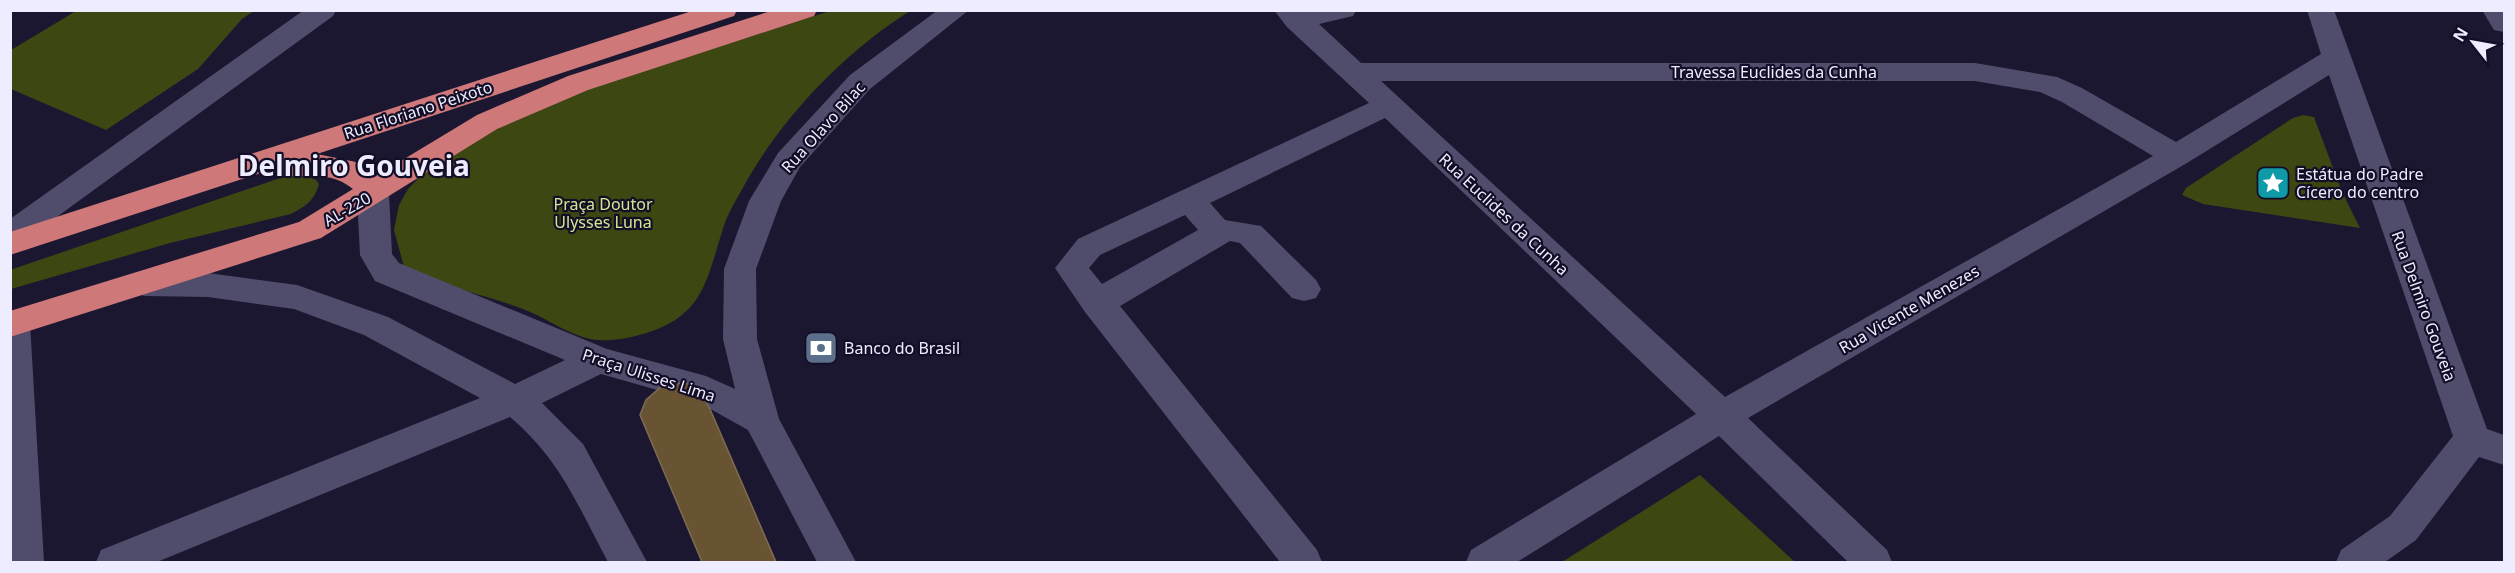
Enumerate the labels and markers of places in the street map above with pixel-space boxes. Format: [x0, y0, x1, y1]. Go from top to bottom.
place label: Estátua do Padre Cícero do centro [2296, 163, 2424, 203]
place icon: Estátua do Padre Cícero do centro [2255, 165, 2291, 201]
bank icon: Banco do Brasil [803, 330, 839, 366]
place label: Banco do Brasil [844, 337, 960, 359]

